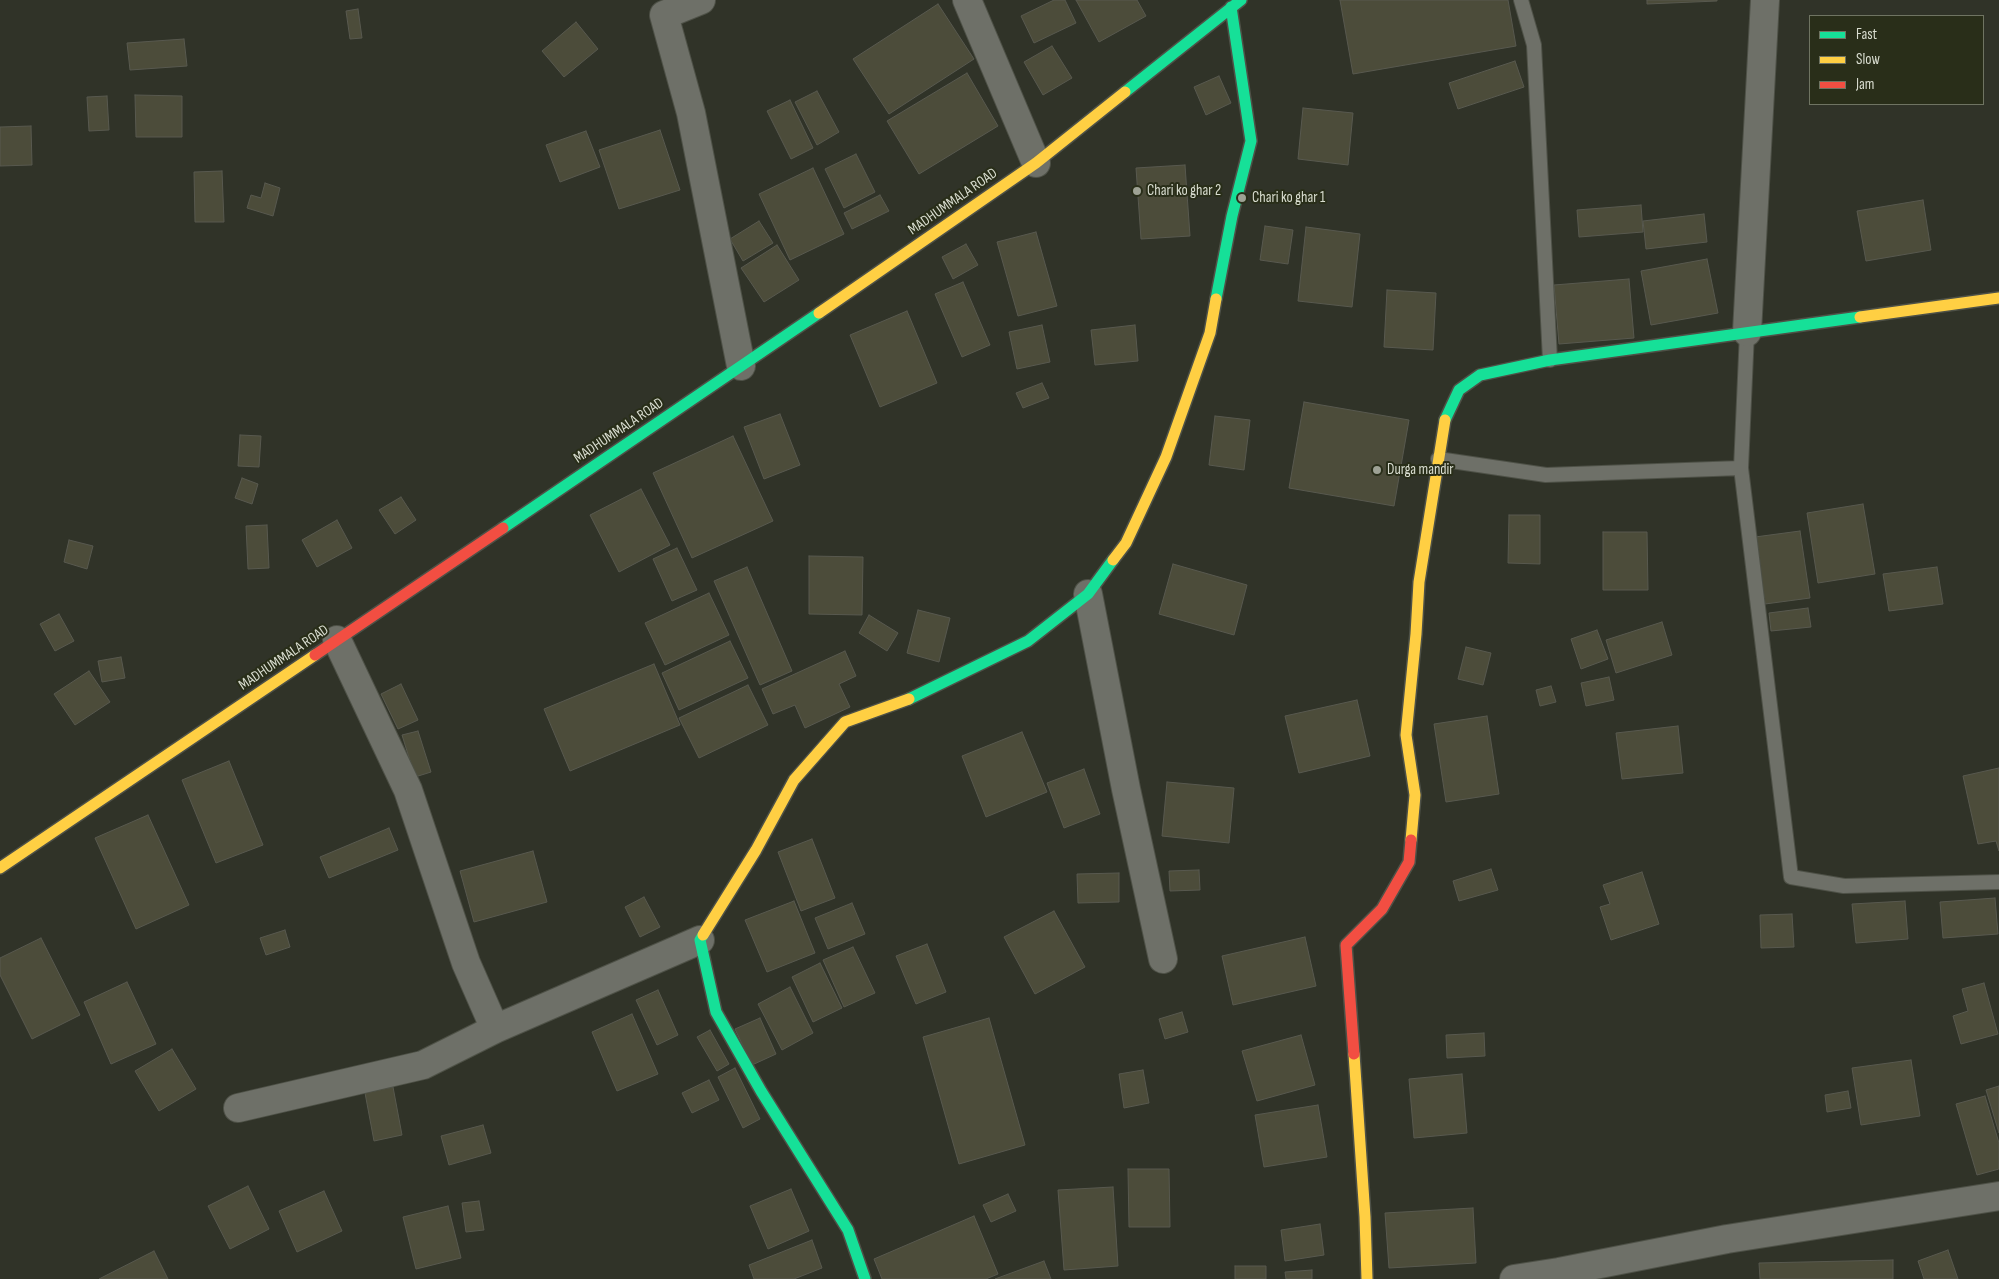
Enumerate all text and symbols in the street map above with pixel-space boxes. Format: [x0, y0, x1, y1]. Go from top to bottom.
legend [1809, 15, 1984, 105]
text: Fast [1856, 25, 1877, 44]
text: Slow [1856, 50, 1880, 69]
text: Jam [1856, 75, 1874, 94]
street label: MADHUMMALA ROAD [905, 165, 1001, 239]
place label: Chari ko ghar 2 [1147, 182, 1221, 200]
marker: Chari ko ghar 2 [1131, 185, 1143, 197]
place label: Chari ko ghar 1 [1252, 189, 1325, 207]
marker: Chari ko ghar 1 [1236, 192, 1248, 204]
street label: MADHUMMALA ROAD [571, 394, 667, 468]
place label: Durga mandir [1387, 461, 1454, 479]
marker: Durga mandir [1371, 464, 1383, 476]
street label: MADHUMMALA ROAD [236, 621, 332, 695]

